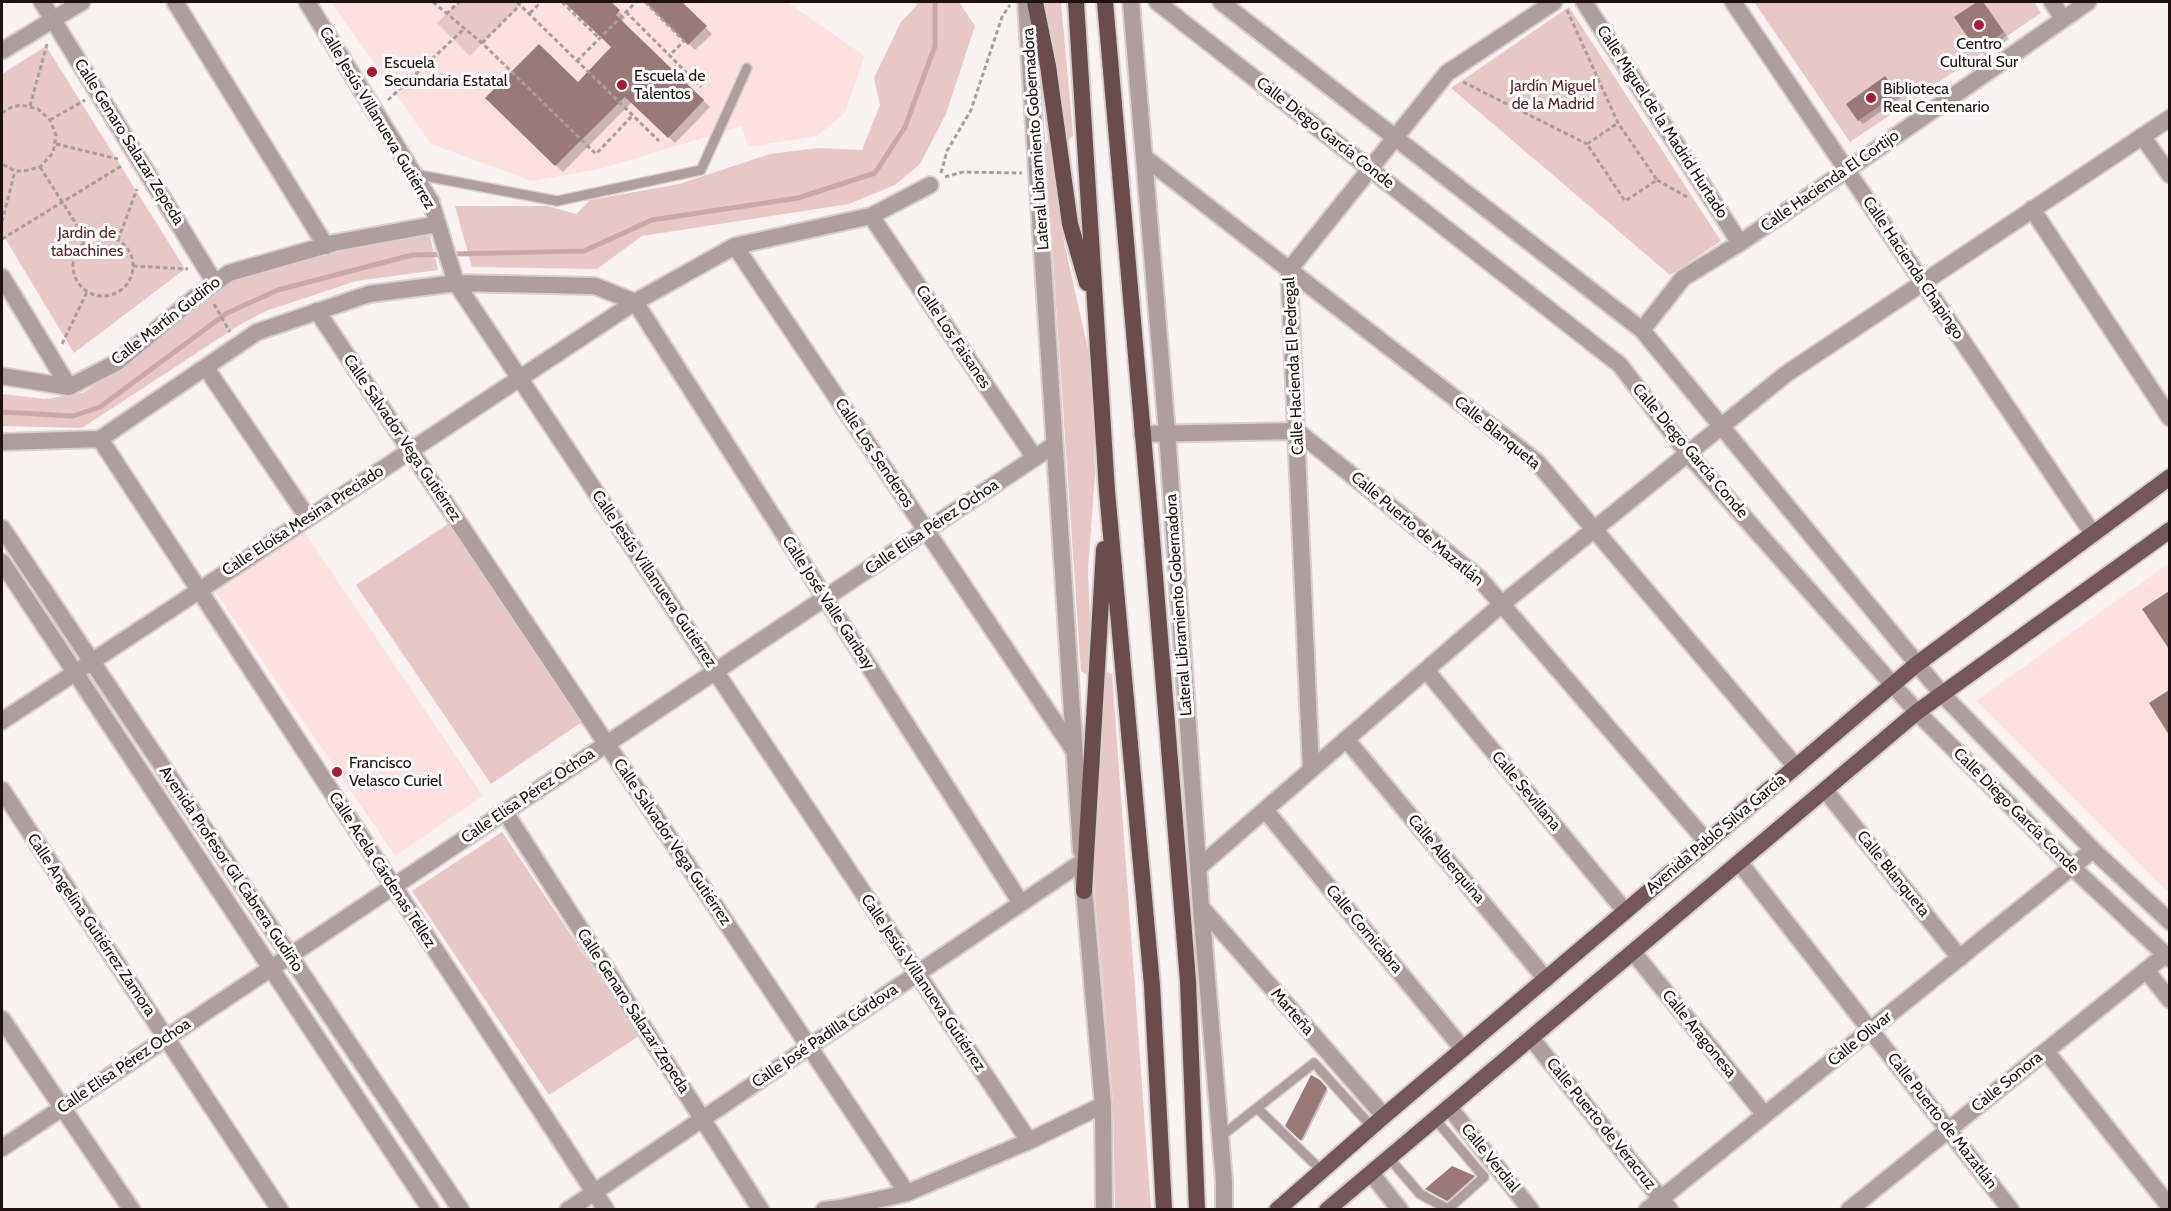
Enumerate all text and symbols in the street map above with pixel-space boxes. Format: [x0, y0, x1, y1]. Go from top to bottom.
marker: Centro Cultural Sur [1972, 18, 1986, 32]
street label: Calle Miguel de la Madrid Hurtado [1592, 22, 1732, 222]
street label: Calle Jesús Villanueva Gutiérrez [315, 23, 439, 213]
street label: Lateral Libramiento Gobernadora [1019, 27, 1053, 251]
place label: Centro Cultural Sur [1940, 34, 2018, 72]
place label: Escuela Secundaria Estatal [384, 53, 508, 91]
street label: Calle Genaro Salazar Zepeda [70, 55, 188, 229]
marker: Escuela Secundaria Estatal [365, 65, 379, 79]
place label: Escuela de Talentos [634, 66, 705, 104]
street label: Calle Diego García Conde [1252, 73, 1398, 193]
park label: Jardín Miguel de la Madrid [1510, 76, 1596, 114]
marker: Escuela de Talentos [615, 78, 629, 92]
place label: Biblioteca Real Centenario [1883, 79, 1990, 117]
marker: Biblioteca Real Centenario [1864, 91, 1878, 105]
street label: Calle Hacienda El Cortijo [1757, 126, 1903, 236]
street label: Calle Hacienda Chapingo [1858, 193, 1968, 343]
park label: Jardin de tabachines [51, 223, 123, 261]
street label: Calle Martín Gudiño [108, 273, 224, 369]
street label: Calle Hacienda El Pedregal [1280, 276, 1308, 456]
street label: Calle Los Faisanes [911, 282, 995, 392]
street label: Calle Salvador Vega Gutiérrez [339, 351, 465, 525]
street label: Calle Diego García Conde [1628, 380, 1752, 522]
street label: Calle Blanqueta [1450, 392, 1544, 474]
street label: Calle Los Senderos [830, 395, 918, 511]
street label: Calle Eloísa Mesina Preciado [219, 462, 387, 580]
street label: Calle Puerto de Mazatlán [1347, 468, 1487, 590]
street label: Calle Elisa Pérez Ochoa [862, 475, 1002, 579]
street label: Calle Jesús Villanueva Gutiérrez [588, 487, 720, 671]
street label: Lateral Libramiento Gobernadora [1162, 493, 1196, 717]
street label: Calle José Valle Garibay [778, 533, 878, 673]
street label: Calle Elisa Pérez Ochoa [458, 744, 598, 848]
street label: Calle Diego García Conde [1949, 744, 2083, 878]
street label: Calle Sevillana [1487, 748, 1565, 834]
place label: Francisco Velasco Curiel [349, 753, 442, 791]
street label: Calle Salvador Vega Gutiérrez [609, 755, 735, 929]
street label: Avenida Profesor Gil Cabrera Gudiño [155, 763, 307, 975]
marker: Francisco Velasco Curiel [330, 765, 344, 779]
street label: Avenida Pablo Silva García [1642, 770, 1790, 898]
street label: Calle Acela Cárdenas Téllez [324, 789, 440, 951]
street label: Calle Alberquina [1403, 811, 1489, 907]
street label: Calle Blanqueta [1852, 827, 1934, 921]
street label: Calle Angelina Gutiérrez Zamora [23, 830, 159, 1020]
street label: Calle Cornicabra [1322, 881, 1406, 977]
street label: Calle Jesús Villanueva Gutiérrez [857, 891, 989, 1075]
street label: Calle Genaro Salazar Zepeda [573, 925, 693, 1097]
street label: Calle José Padilla Córdova [748, 980, 902, 1092]
street label: Marteña [1266, 985, 1318, 1039]
street label: Calle Aragonesa [1658, 986, 1740, 1082]
street label: Calle Olivar [1824, 1007, 1896, 1071]
street label: Calle Elisa Pérez Ochoa [54, 1014, 194, 1118]
street label: Calle Sonora [1968, 1048, 2046, 1116]
street label: Calle Puerto de Mazatlán [1883, 1049, 2001, 1193]
street label: Calle Puerto de Veracruz [1542, 1054, 1660, 1194]
street label: Calle Verdial [1457, 1120, 1523, 1196]

